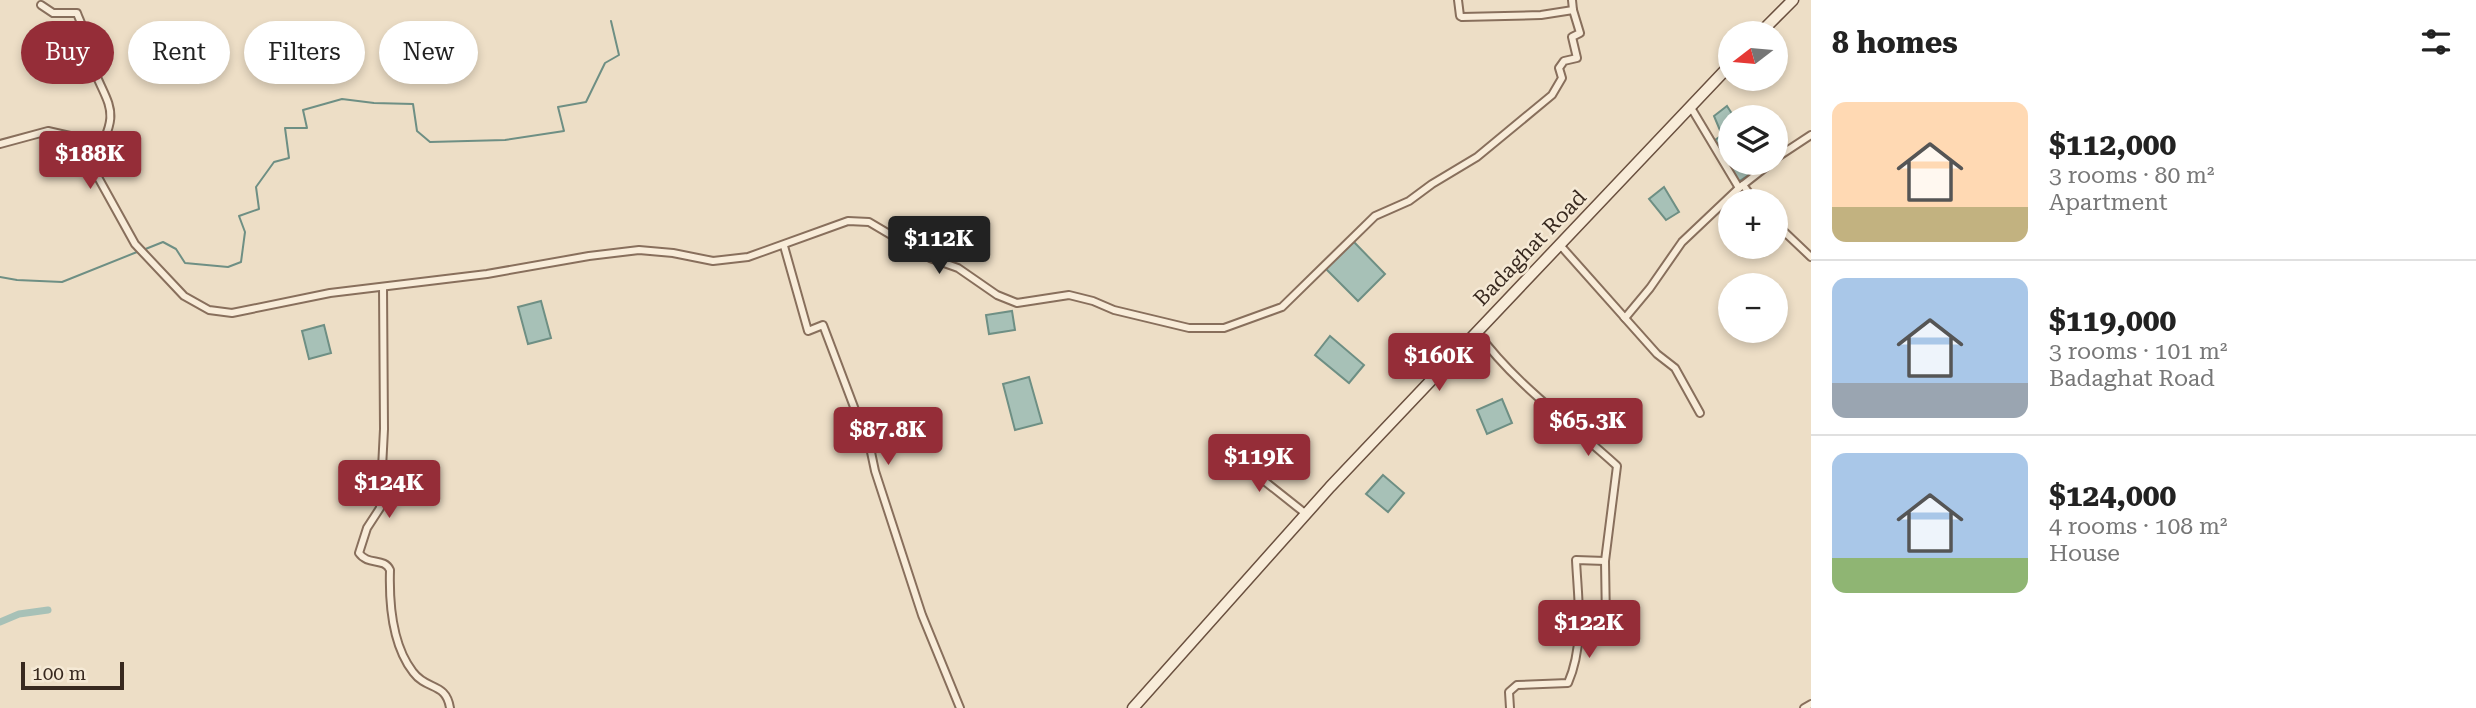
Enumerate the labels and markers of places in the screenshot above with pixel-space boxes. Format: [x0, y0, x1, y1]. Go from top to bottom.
pin: $188K [41, 132, 139, 191]
pin: $112K [890, 216, 988, 276]
pin: $160K [1390, 334, 1488, 393]
pin: $65.3K [1531, 398, 1645, 458]
pin: $87.8K [831, 407, 945, 467]
pin: $119K [1210, 434, 1308, 494]
pin: $124K [340, 461, 438, 520]
pin: $122K [1540, 600, 1638, 660]

